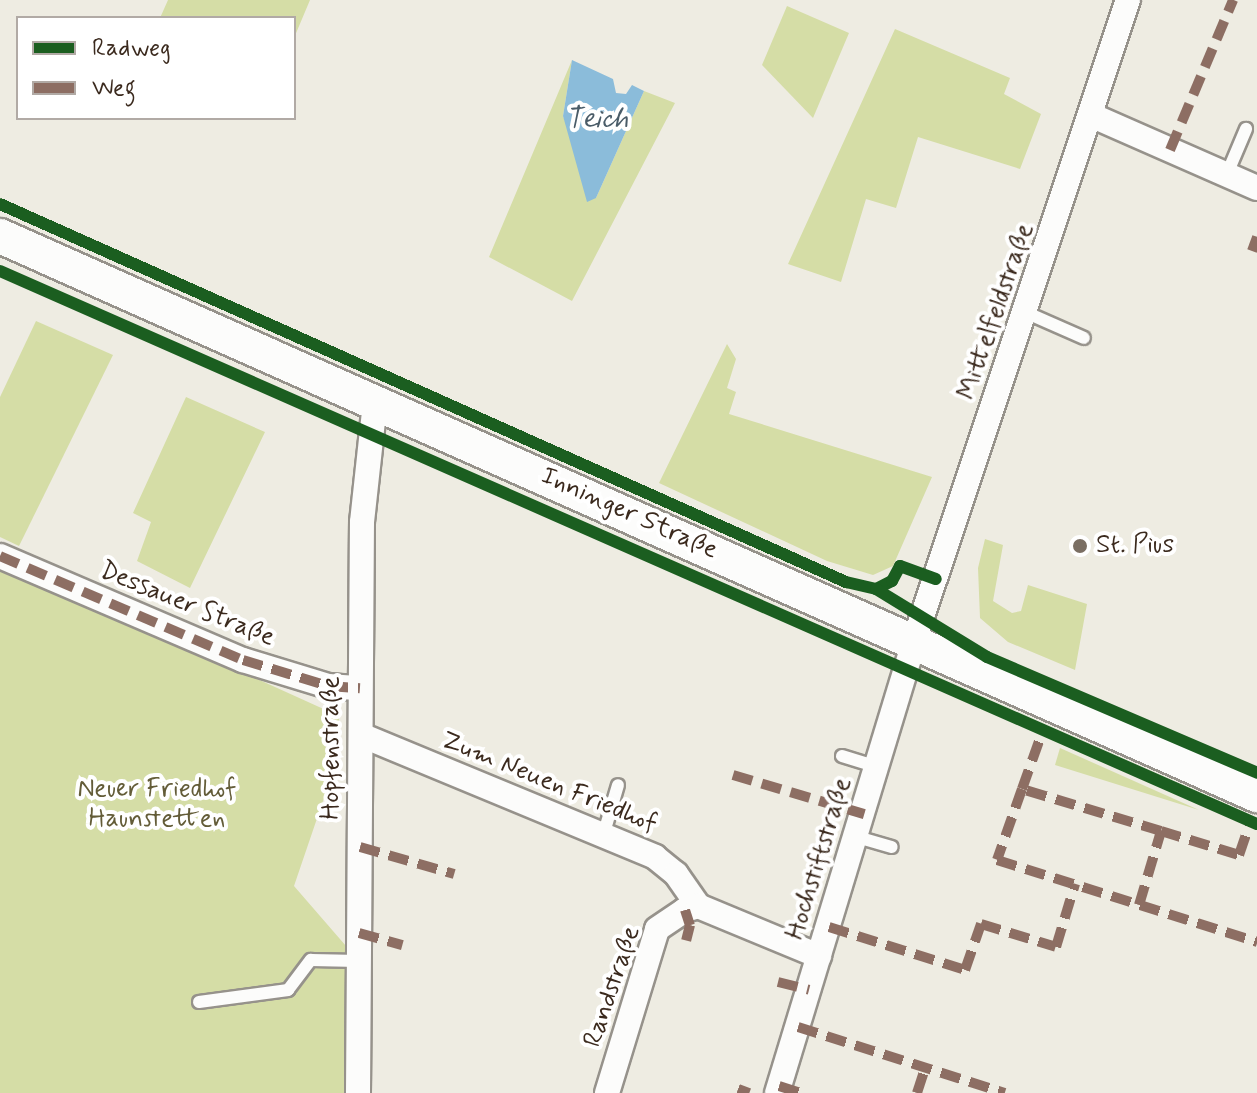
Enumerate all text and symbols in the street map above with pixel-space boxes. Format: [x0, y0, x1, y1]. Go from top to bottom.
legend [16, 16, 296, 120]
text: Radweg [92, 33, 171, 64]
text: Weg [92, 73, 136, 104]
water label: Teich [565, 103, 629, 137]
street label: Mittelfeldstraße [952, 220, 1042, 404]
street label: Inninger Straße [538, 462, 720, 566]
place label: St. Pius [1096, 530, 1174, 562]
marker: St. Pius [1071, 537, 1089, 555]
street label: Dessauer Straße [95, 556, 279, 654]
street label: Hopfenstraße [316, 676, 348, 820]
street label: Zum Neuen Friedhof [439, 727, 659, 839]
park label: Neuer Friedhof Haunstetten [78, 774, 236, 836]
street label: Hochstiftstraße [781, 774, 859, 944]
street label: Randstraße [578, 922, 648, 1052]

